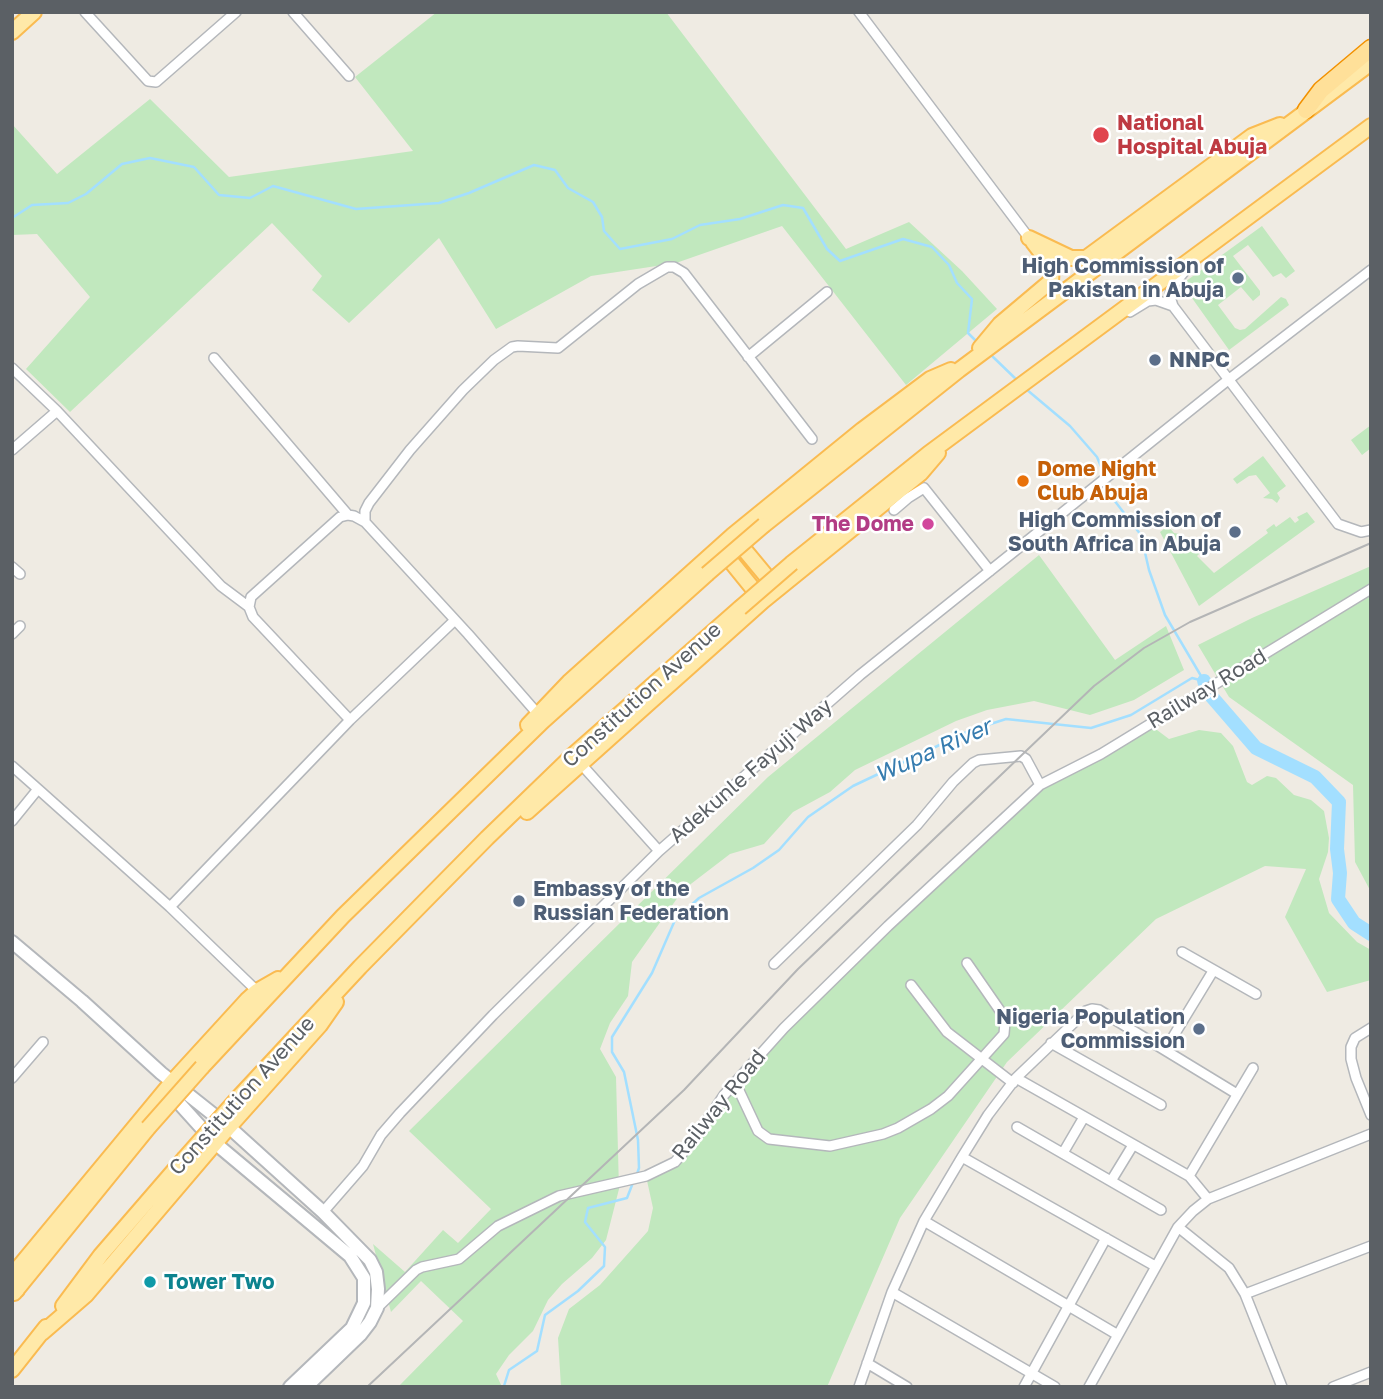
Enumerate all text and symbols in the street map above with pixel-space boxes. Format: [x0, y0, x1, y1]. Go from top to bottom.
place label: National Hospital Abuja [1117, 110, 1267, 160]
marker: National Hospital Abuja [1091, 125, 1111, 145]
place label: High Commission of Pakistan in Abuja [1021, 253, 1224, 303]
marker: High Commission of Pakistan in Abuja [1230, 270, 1246, 286]
place label: NNPC [1169, 347, 1230, 373]
marker: NNPC [1147, 352, 1163, 368]
place label: Dome Night Club Abuja [1037, 456, 1156, 506]
marker: Dome Night Club Abuja [1015, 473, 1031, 489]
place label: High Commission of South Africa in Abuja [1008, 507, 1221, 557]
place label: The Dome [812, 511, 914, 537]
marker: The Dome [920, 516, 936, 532]
marker: High Commission of South Africa in Abuja [1227, 524, 1243, 540]
street label: Constitution Avenue [557, 617, 727, 773]
street label: Railway Road [1143, 644, 1271, 734]
street label: Adekunle Fayuji Way [664, 693, 838, 849]
water label: Wupa River [870, 713, 996, 789]
place label: Embassy of the Russian Federation [533, 876, 729, 926]
marker: Embassy of the Russian Federation [511, 893, 527, 909]
place label: Nigeria Population Commission [996, 1004, 1185, 1054]
street label: Constitution Avenue [164, 1011, 320, 1181]
marker: Nigeria Population Commission [1191, 1021, 1207, 1037]
street label: Railway Road [667, 1045, 771, 1165]
place label: Tower Two [164, 1269, 275, 1295]
marker: Tower Two [142, 1274, 158, 1290]

